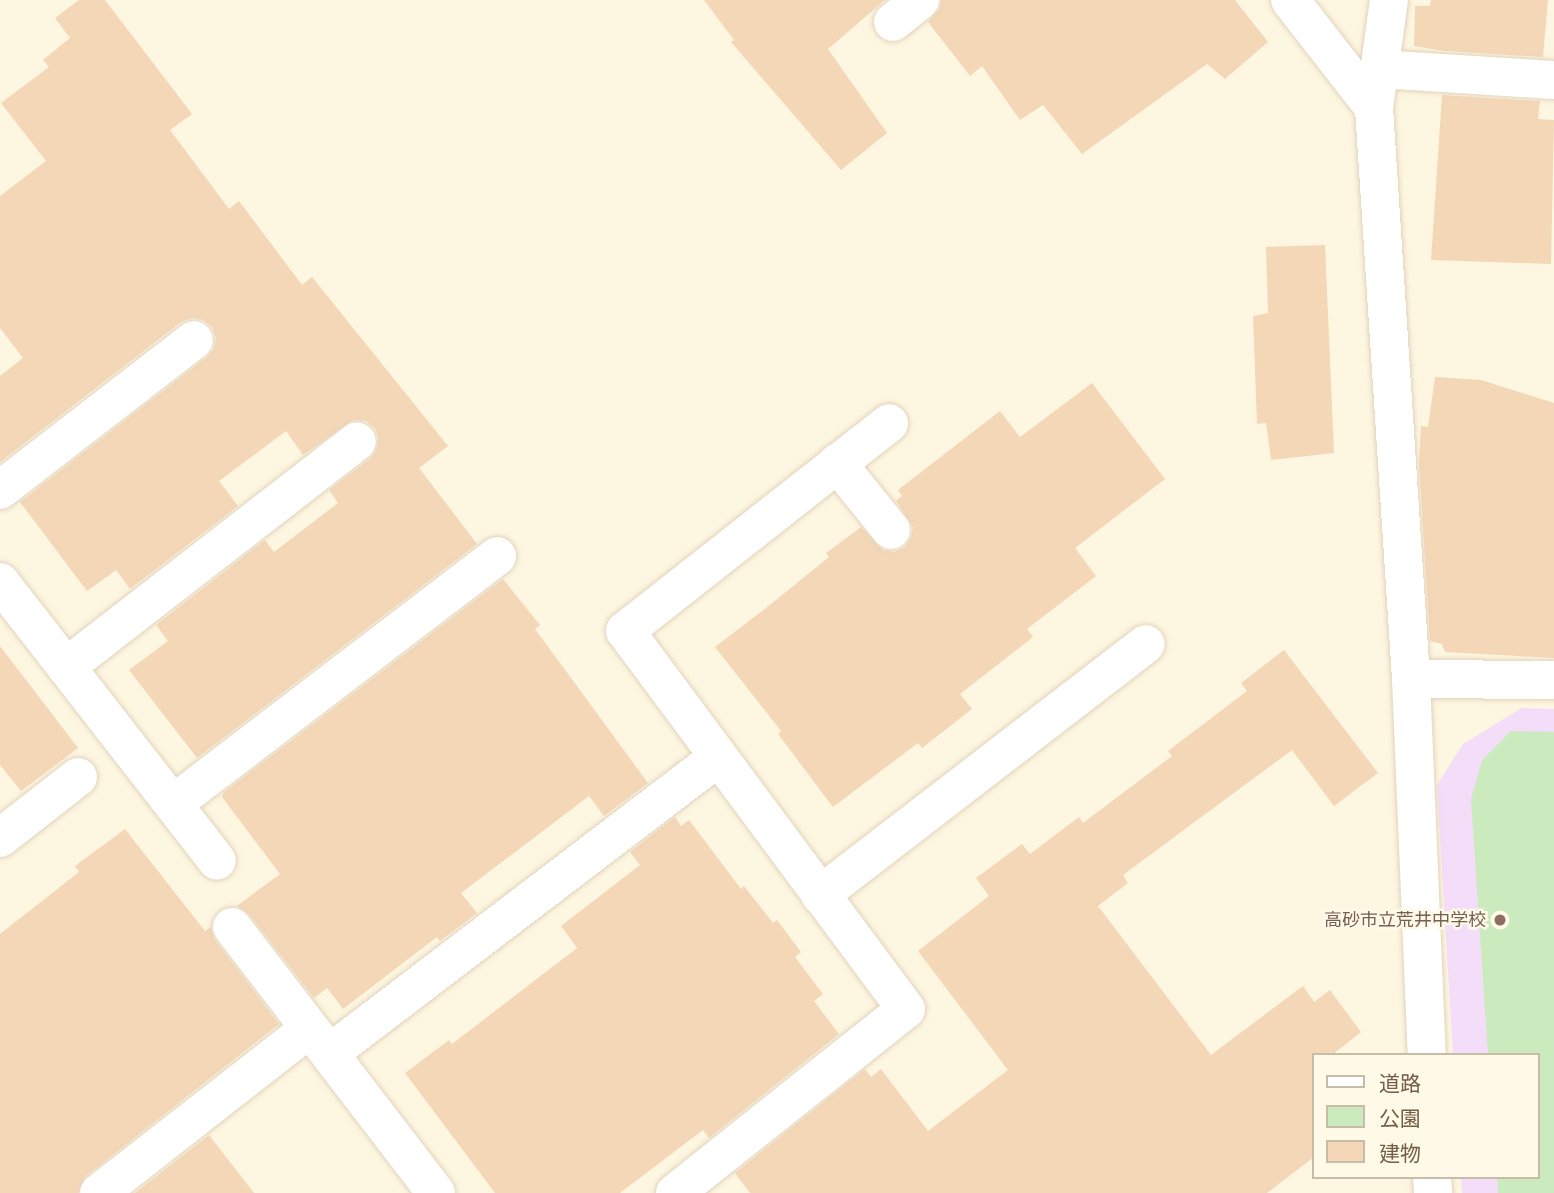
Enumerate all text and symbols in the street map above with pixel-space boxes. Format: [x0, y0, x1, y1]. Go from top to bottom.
place label: 高砂市立荒井中学校 [1324, 909, 1486, 931]
marker: 高砂市立荒井中学校 [1492, 912, 1508, 928]
legend [1312, 1053, 1540, 1179]
text: 道路 [1379, 1071, 1421, 1096]
text: 公園 [1379, 1106, 1421, 1131]
text: 建物 [1379, 1141, 1421, 1166]

